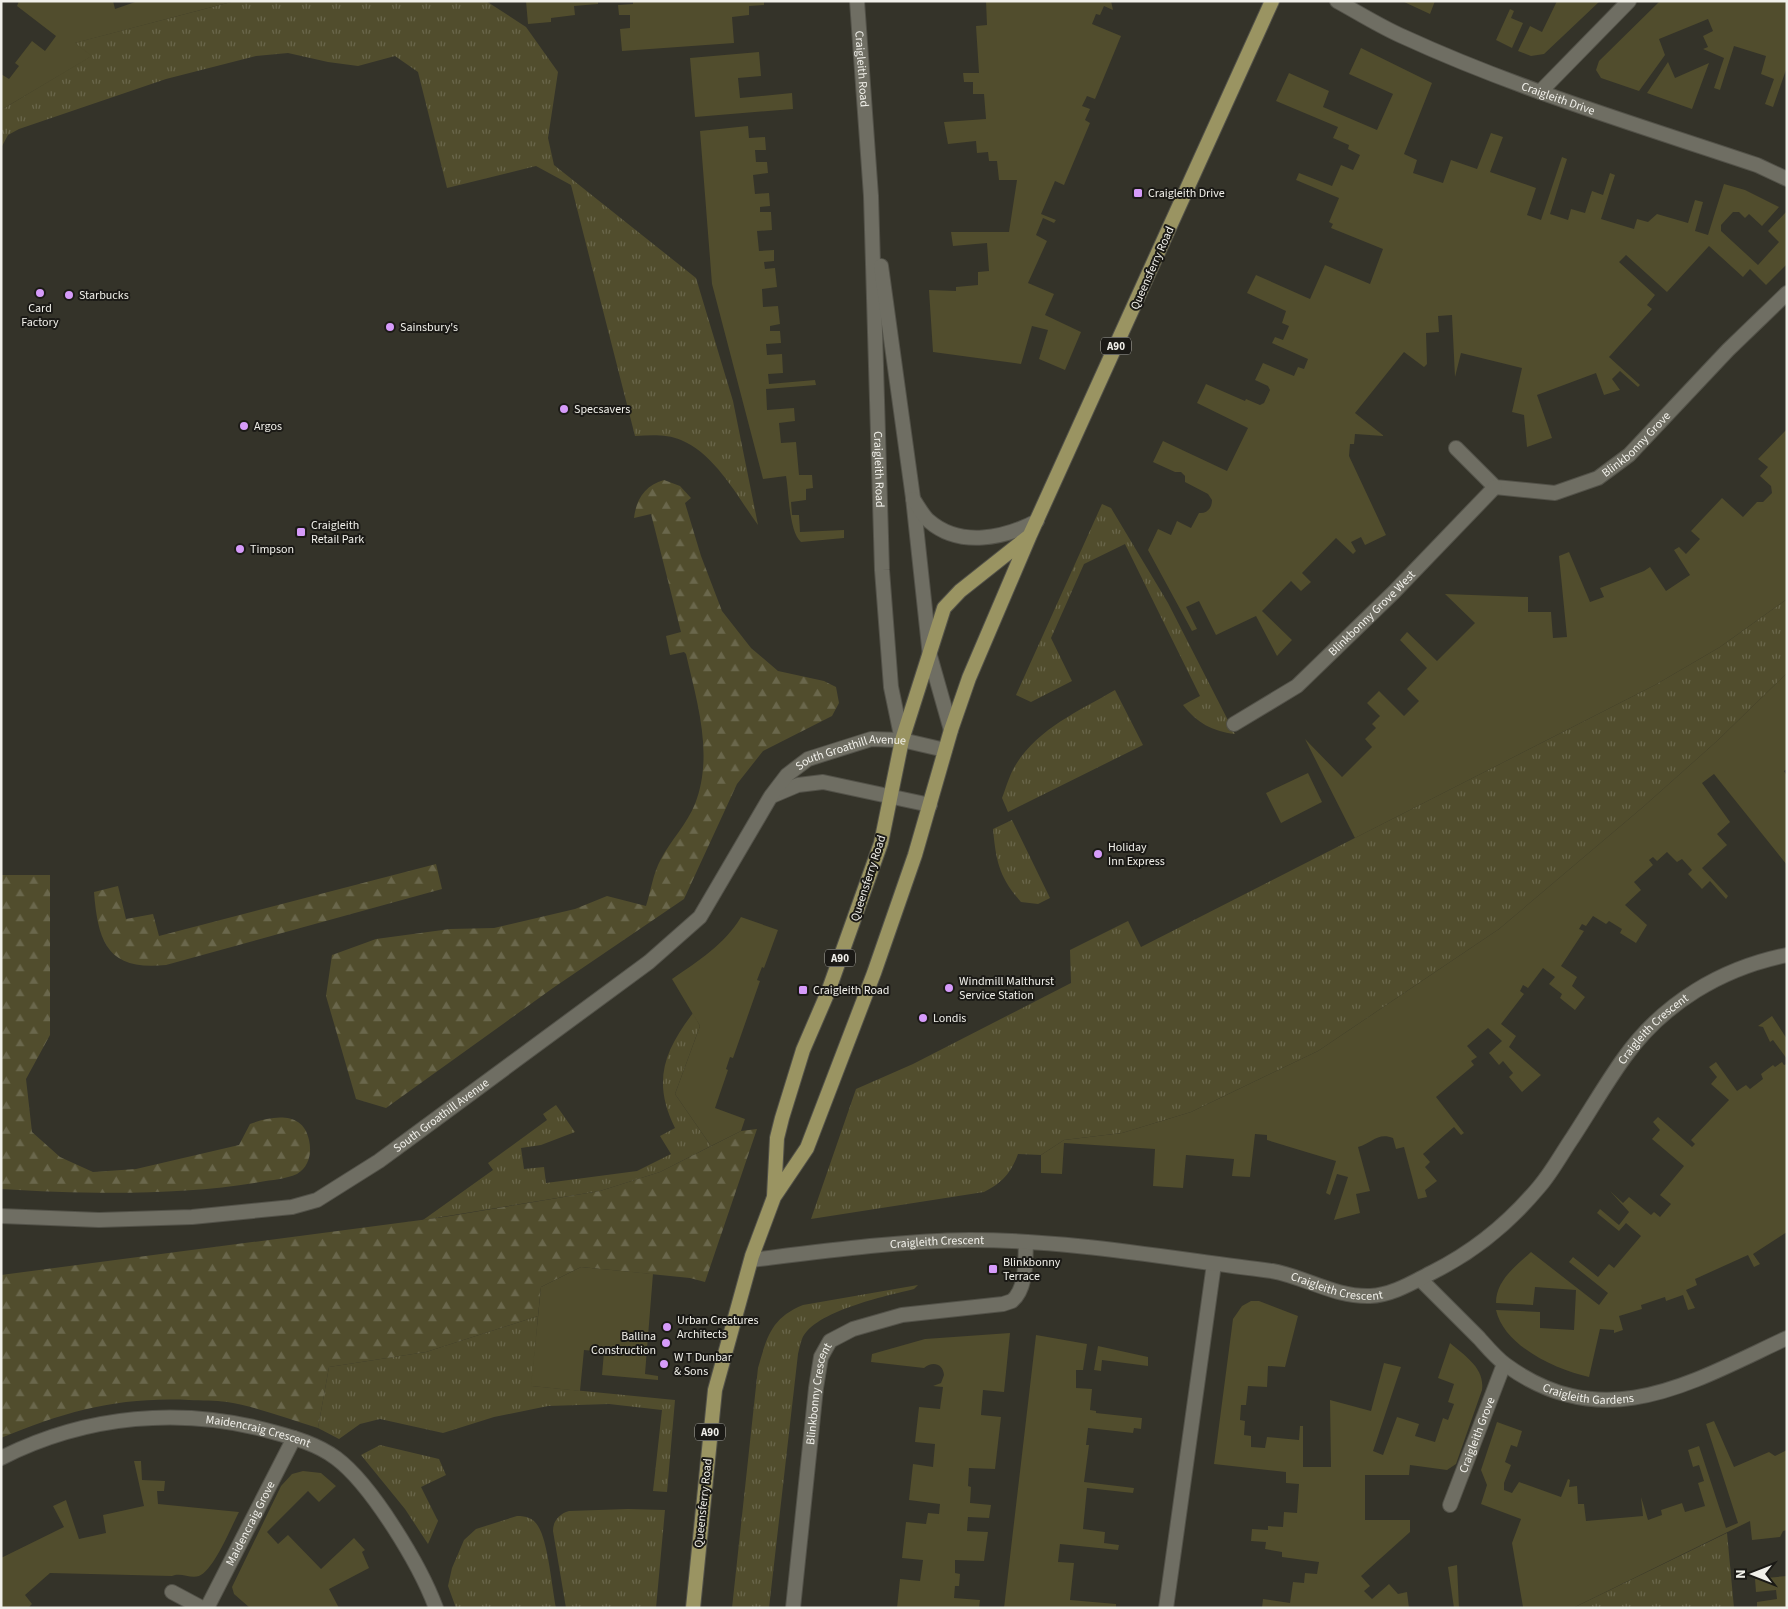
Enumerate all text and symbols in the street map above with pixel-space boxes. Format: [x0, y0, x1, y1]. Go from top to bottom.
street label: Craigleith Road [850, 30, 873, 108]
street label: Craigleith Drive [1519, 78, 1597, 120]
place label: Craigleith Drive [1148, 185, 1225, 202]
marker: Craigleith Drive [1132, 187, 1144, 199]
street label: Queensferry Road [1126, 224, 1178, 313]
marker: Card Factory [34, 287, 46, 299]
place label: Starbucks [79, 287, 129, 304]
marker: Starbucks [63, 289, 75, 301]
place label: Card Factory [21, 300, 59, 331]
place label: Sainsbury's [400, 319, 458, 336]
marker: Sainsbury's [384, 321, 396, 333]
road number: A90 [1101, 338, 1131, 354]
place label: Specsavers [574, 401, 630, 418]
marker: Specsavers [558, 403, 570, 415]
street label: Blinkbonny Grove [1598, 408, 1675, 481]
place label: Argos [254, 418, 282, 435]
marker: Argos [238, 420, 250, 432]
street label: Craigleith Road [869, 431, 888, 508]
place label: Craigleith Retail Park [311, 517, 364, 548]
marker: Craigleith Retail Park [295, 526, 307, 538]
place label: Timpson [250, 541, 294, 558]
marker: Timpson [234, 543, 246, 555]
street label: Blinkbonny Grove West [1325, 567, 1419, 660]
street label: South Groathill Avenue [792, 731, 908, 775]
street label: Queensferry Road [847, 833, 890, 923]
place label: Holiday Inn Express [1108, 839, 1165, 870]
marker: Holiday Inn Express [1092, 848, 1104, 860]
road number: A90 [825, 950, 855, 966]
place label: Windmill Malthurst Service Station [959, 973, 1054, 1004]
place label: Craigleith Road [813, 982, 889, 999]
marker: Windmill Malthurst Service Station [943, 982, 955, 994]
marker: Craigleith Road [797, 984, 809, 996]
street label: Craigleith Crescent [1614, 990, 1692, 1068]
place label: Londis [933, 1010, 966, 1027]
marker: Londis [917, 1012, 929, 1024]
street label: South Groathill Avenue [390, 1075, 493, 1157]
street label: Craigleith Crescent [889, 1232, 984, 1253]
place label: Blinkbonny Terrace [1003, 1254, 1061, 1285]
marker: Blinkbonny Terrace [987, 1263, 999, 1275]
street label: Craigleith Crescent [1288, 1268, 1384, 1305]
place label: Urban Creatures Architects [677, 1312, 759, 1343]
marker: Urban Creatures Architects [661, 1321, 673, 1333]
place label: Ballina Construction [591, 1328, 656, 1359]
marker: Ballina Construction [660, 1337, 672, 1349]
street label: Blinkbonny Crescent [802, 1340, 836, 1446]
place label: W T Dunbar & Sons [674, 1349, 733, 1380]
marker: W T Dunbar & Sons [658, 1358, 670, 1370]
street label: Craigleith Gardens [1540, 1379, 1635, 1409]
street label: Craigleith Grove [1455, 1395, 1500, 1476]
street label: Maidencraig Crescent [205, 1411, 313, 1452]
road number: A90 [695, 1424, 725, 1440]
street label: Queensferry Road [690, 1458, 717, 1549]
street label: Maidencraig Grove [222, 1478, 280, 1569]
north arrow [1728, 1549, 1778, 1599]
text: N [1731, 1569, 1751, 1579]

